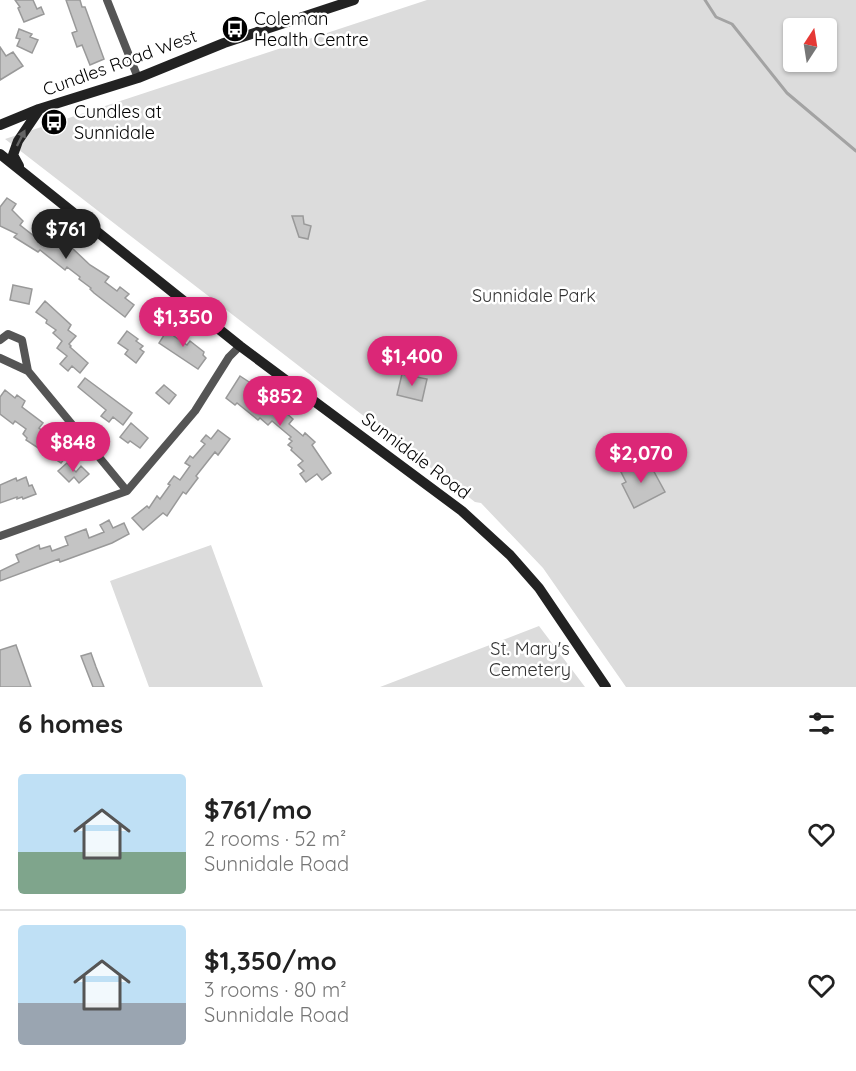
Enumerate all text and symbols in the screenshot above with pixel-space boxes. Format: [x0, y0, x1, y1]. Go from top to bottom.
place label: Coleman Health Centre [254, 7, 369, 51]
bus stop icon: Coleman Health Centre [220, 14, 250, 44]
north arrow [783, 18, 837, 72]
map controls [783, 18, 837, 72]
street label: Cundles Road West [40, 24, 200, 101]
place label: Cundles at Sunnidale [74, 100, 162, 144]
bus stop icon: Cundles at Sunnidale [39, 107, 69, 137]
one-way arrow [16, 130, 25, 147]
pin: $761 [30, 209, 102, 260]
text: $761 [46, 216, 86, 241]
park label: Sunnidale Park [472, 284, 596, 307]
pin: $1,350 [134, 297, 232, 348]
text: $1,350 [153, 304, 213, 329]
pin: $1,400 [363, 336, 461, 387]
text: $1,400 [381, 343, 443, 368]
pin: $852 [244, 376, 316, 427]
text: $852 [257, 383, 303, 408]
street label: Sunnidale Road [357, 407, 475, 504]
pin: $848 [37, 422, 109, 473]
text: $848 [50, 429, 96, 454]
pin: $2,070 [592, 433, 690, 484]
text: $2,070 [609, 440, 673, 465]
park label: St. Mary's Cemetery [489, 637, 571, 681]
text: 6 homes [18, 707, 123, 740]
icon: filters [805, 707, 838, 740]
text: $761/mo [204, 793, 312, 826]
icon: home [66, 798, 138, 870]
icon: heart [805, 818, 838, 851]
text: 2 rooms · 52 m² [204, 826, 346, 851]
text: Sunnidale Road [204, 851, 349, 876]
text: $1,350/mo [204, 944, 337, 977]
icon: home [66, 949, 138, 1021]
icon: heart [805, 969, 838, 1002]
text: 3 rooms · 80 m² [204, 977, 347, 1002]
text: Sunnidale Road [204, 1002, 349, 1027]

